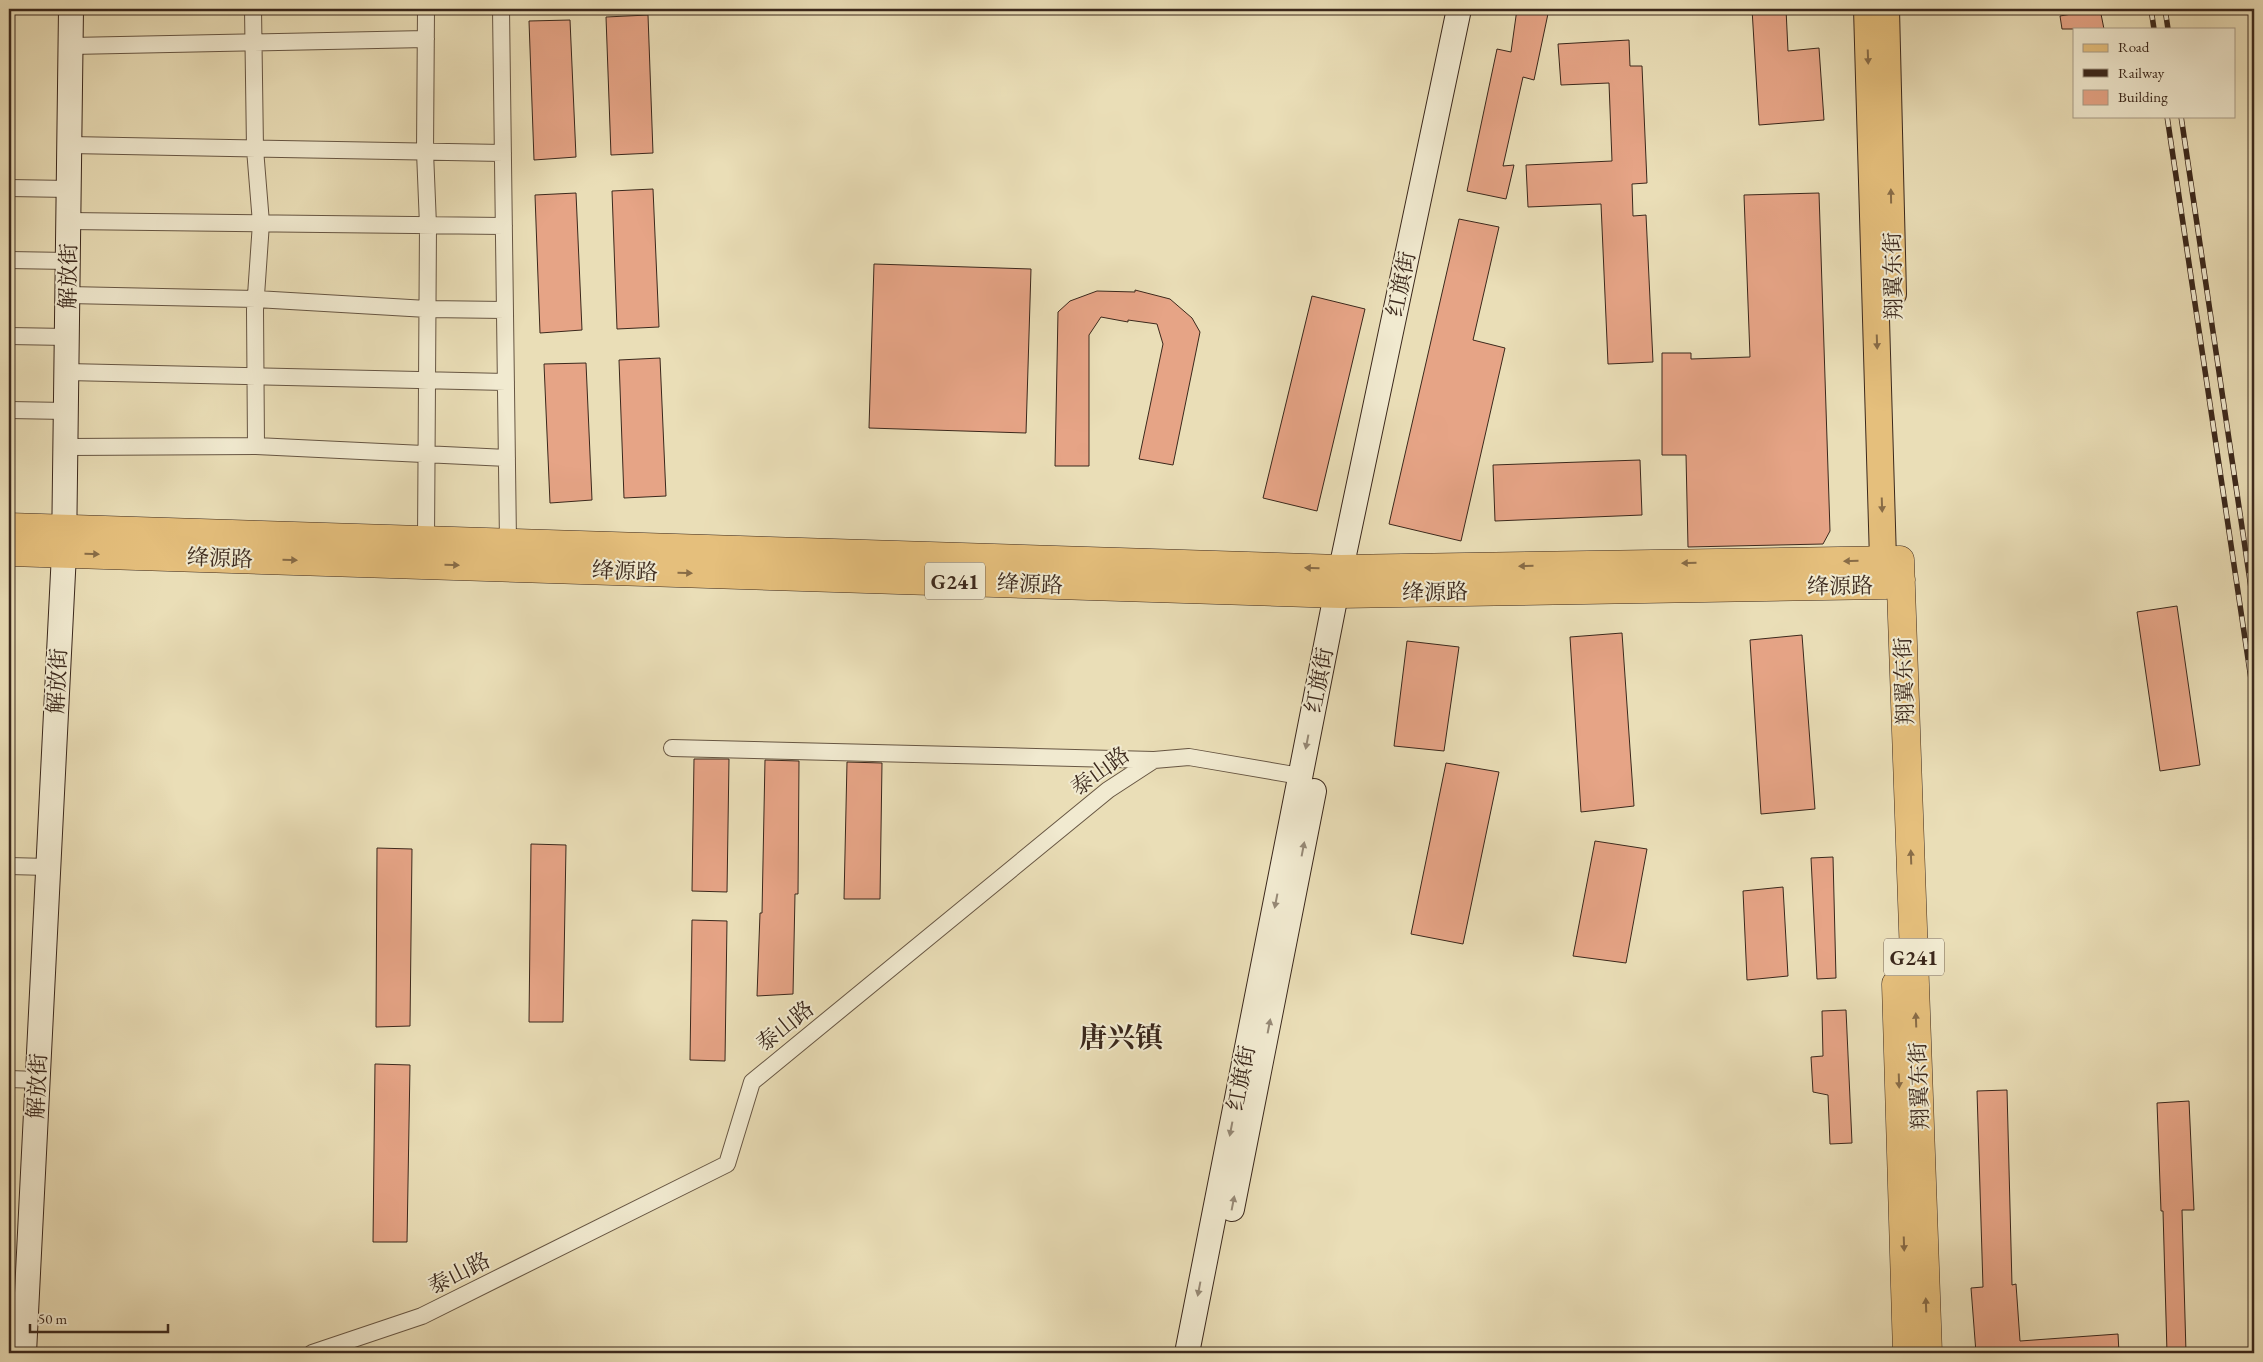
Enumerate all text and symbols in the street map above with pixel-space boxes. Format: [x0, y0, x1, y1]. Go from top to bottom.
legend [2073, 28, 2236, 118]
text: Road [2118, 37, 2150, 56]
one-way arrow [1864, 50, 1872, 66]
text: Railway [2118, 63, 2165, 82]
text: Building [2118, 87, 2168, 106]
one-way arrow [1887, 188, 1895, 204]
street label: 翔翼东街 [1878, 232, 1908, 320]
street label: 解放街 [53, 243, 83, 309]
street label: 红旗街 [1380, 249, 1422, 319]
one-way arrow [1873, 335, 1881, 351]
one-way arrow [1878, 497, 1886, 513]
street label: 绛源路 [187, 542, 253, 574]
one-way arrow [85, 550, 101, 558]
street label: 绛源路 [592, 555, 658, 587]
one-way arrow [282, 556, 298, 564]
one-way arrow [1843, 557, 1859, 565]
one-way arrow [1681, 559, 1697, 567]
one-way arrow [445, 562, 461, 570]
road number: G241 [925, 562, 985, 600]
one-way arrow [1518, 562, 1534, 570]
one-way arrow [1303, 563, 1319, 571]
street label: 绛源路 [997, 568, 1063, 600]
one-way arrow [677, 569, 693, 577]
street label: 绛源路 [1807, 571, 1873, 601]
street label: 绛源路 [1402, 577, 1468, 607]
street label: 翔翼东街 [1888, 637, 1920, 725]
street label: 红旗街 [1298, 645, 1340, 715]
street label: 解放街 [41, 647, 73, 715]
one-way arrow [1303, 734, 1311, 750]
street label: 泰山路 [1065, 740, 1135, 802]
one-way arrow [1299, 842, 1307, 857]
one-way arrow [1906, 849, 1914, 865]
one-way arrow [1271, 894, 1279, 910]
road number: G241 [1884, 939, 1944, 976]
street label: 泰山路 [750, 994, 820, 1058]
one-way arrow [1912, 1011, 1920, 1027]
one-way arrow [1265, 1018, 1273, 1034]
district label: 唐兴镇 [1079, 1019, 1163, 1055]
street label: 翔翼东街 [1903, 1042, 1935, 1130]
street label: 红旗街 [1220, 1043, 1262, 1113]
street label: 解放街 [21, 1052, 53, 1120]
one-way arrow [1895, 1074, 1903, 1090]
one-way arrow [1226, 1122, 1234, 1138]
one-way arrow [1229, 1195, 1237, 1210]
one-way arrow [1900, 1236, 1908, 1252]
street label: 泰山路 [423, 1245, 495, 1301]
one-way arrow [1195, 1281, 1203, 1297]
one-way arrow [1922, 1296, 1930, 1312]
scale bar [30, 1302, 168, 1334]
text: 50 m [38, 1309, 67, 1328]

